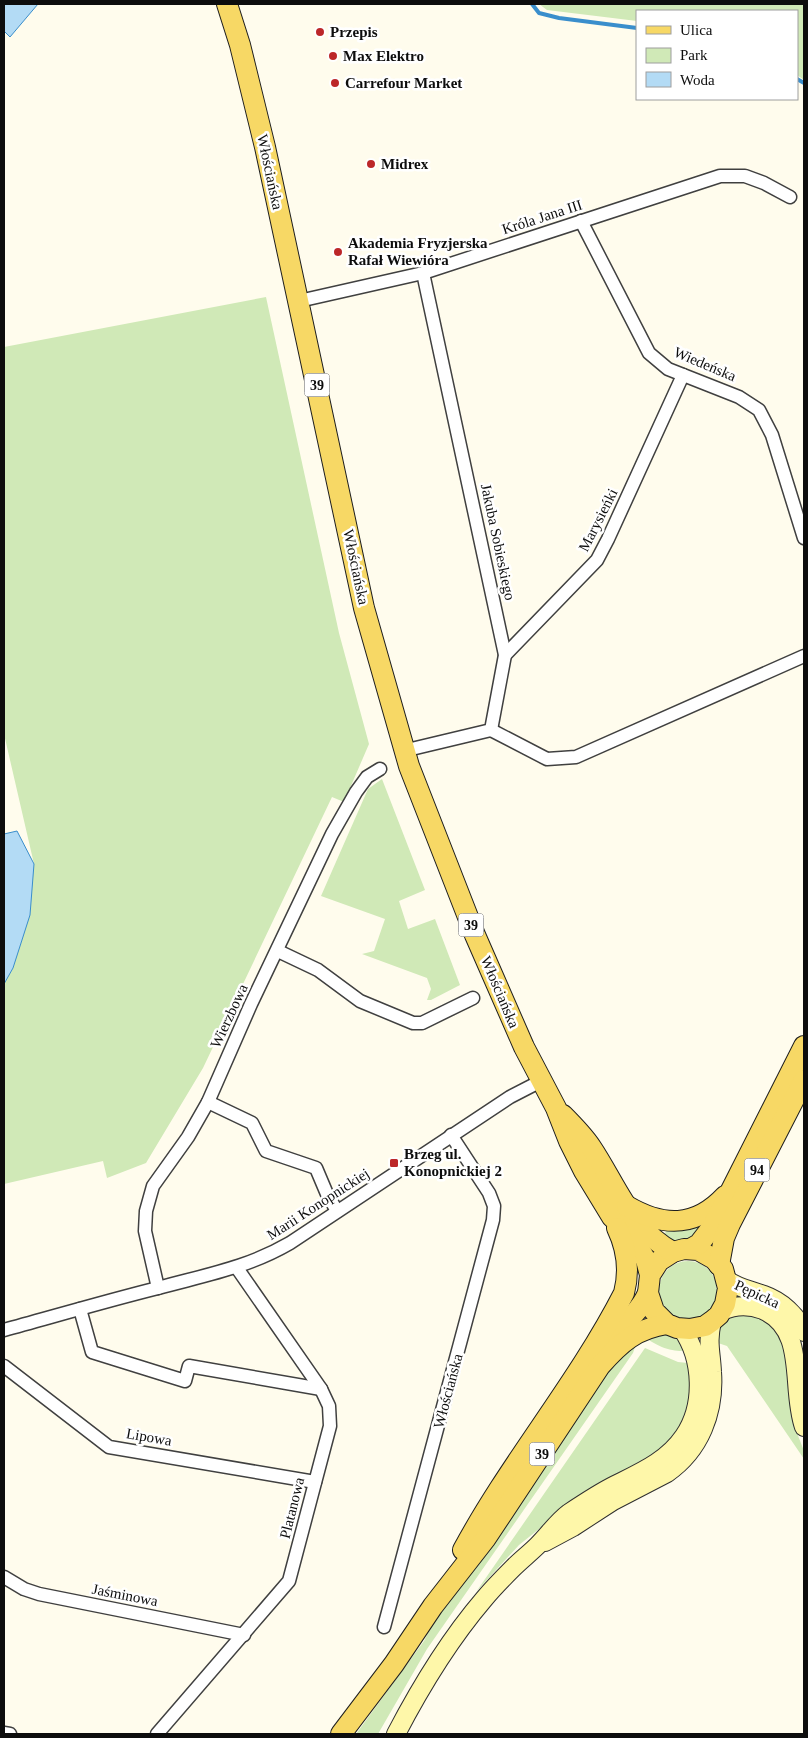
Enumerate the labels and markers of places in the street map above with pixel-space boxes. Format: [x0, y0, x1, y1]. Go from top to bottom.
place label: Przepis [330, 24, 378, 40]
marker: Przepis [314, 26, 326, 38]
place label: Max Elektro [343, 48, 424, 64]
marker: Max Elektro [327, 50, 339, 62]
place label: Carrefour Market [345, 75, 462, 91]
marker: Carrefour Market [329, 77, 341, 89]
place label: Midrex [381, 156, 429, 172]
marker: Midrex [365, 158, 377, 170]
place label: Akademia Fryzjerska Rafał Wiewióra [348, 235, 488, 268]
marker: Akademia Fryzjerska Rafał Wiewióra [332, 246, 344, 258]
place label: Brzeg ul. Konopnickiej 2 [404, 1146, 502, 1179]
marker: Brzeg ul. Konopnickiej 2 [388, 1157, 400, 1169]

